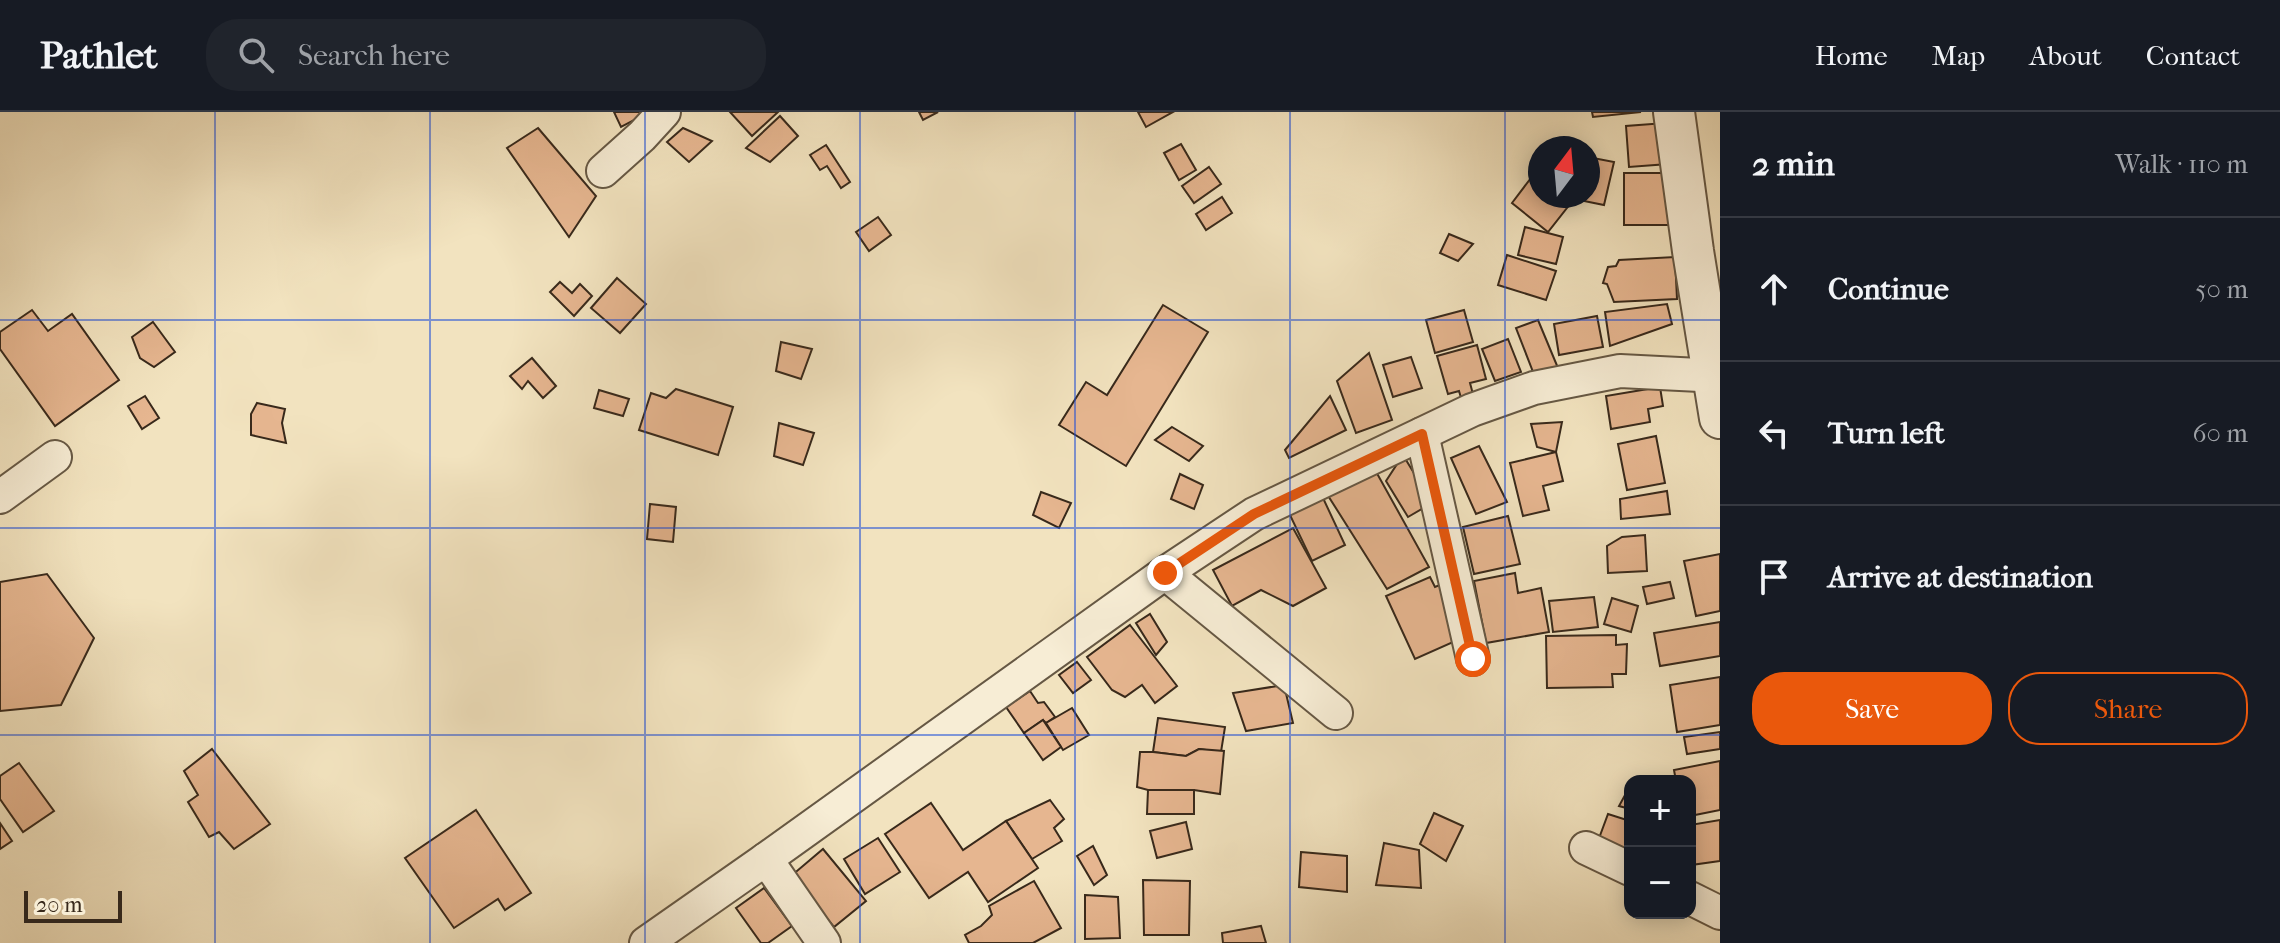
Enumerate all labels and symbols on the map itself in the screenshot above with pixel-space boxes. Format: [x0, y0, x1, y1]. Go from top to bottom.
north arrow [1528, 136, 1600, 208]
route end [1147, 555, 1183, 591]
route start [1455, 641, 1491, 677]
scale bar [24, 887, 122, 923]

